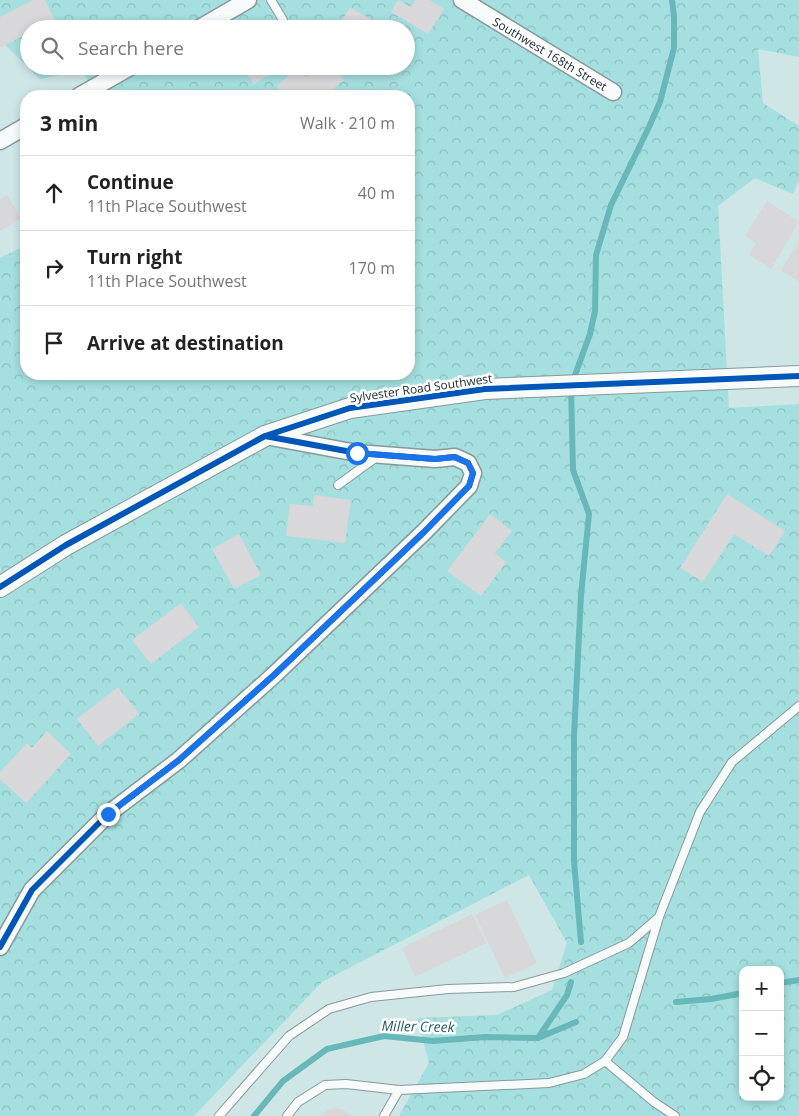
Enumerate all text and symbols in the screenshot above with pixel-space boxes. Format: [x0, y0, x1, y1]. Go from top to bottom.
street label: Southwest 168th Street [490, 13, 610, 95]
search box [20, 20, 415, 75]
icon: search [38, 34, 66, 62]
text: Search here [78, 35, 184, 61]
text: 3 min [40, 109, 98, 137]
text: Walk · 210 m [300, 112, 395, 134]
text: Continue [87, 169, 174, 195]
icon: ahead [40, 179, 68, 207]
text: 40 m [358, 182, 395, 204]
text: 11th Place Southwest [87, 195, 247, 217]
text: Turn right [87, 244, 182, 270]
icon: right [40, 254, 68, 282]
text: 170 m [349, 257, 395, 279]
text: 11th Place Southwest [87, 270, 247, 292]
icon: arrive [40, 329, 68, 357]
text: Arrive at destination [87, 330, 284, 356]
street label: Sylvester Road Southwest [349, 370, 493, 406]
route start [346, 442, 369, 465]
route end [97, 803, 120, 826]
map controls [739, 966, 784, 1101]
button: + [739, 966, 784, 1011]
button: − [739, 1011, 784, 1056]
water label: Miller Creek [381, 1016, 456, 1036]
button: locate [739, 1056, 784, 1101]

